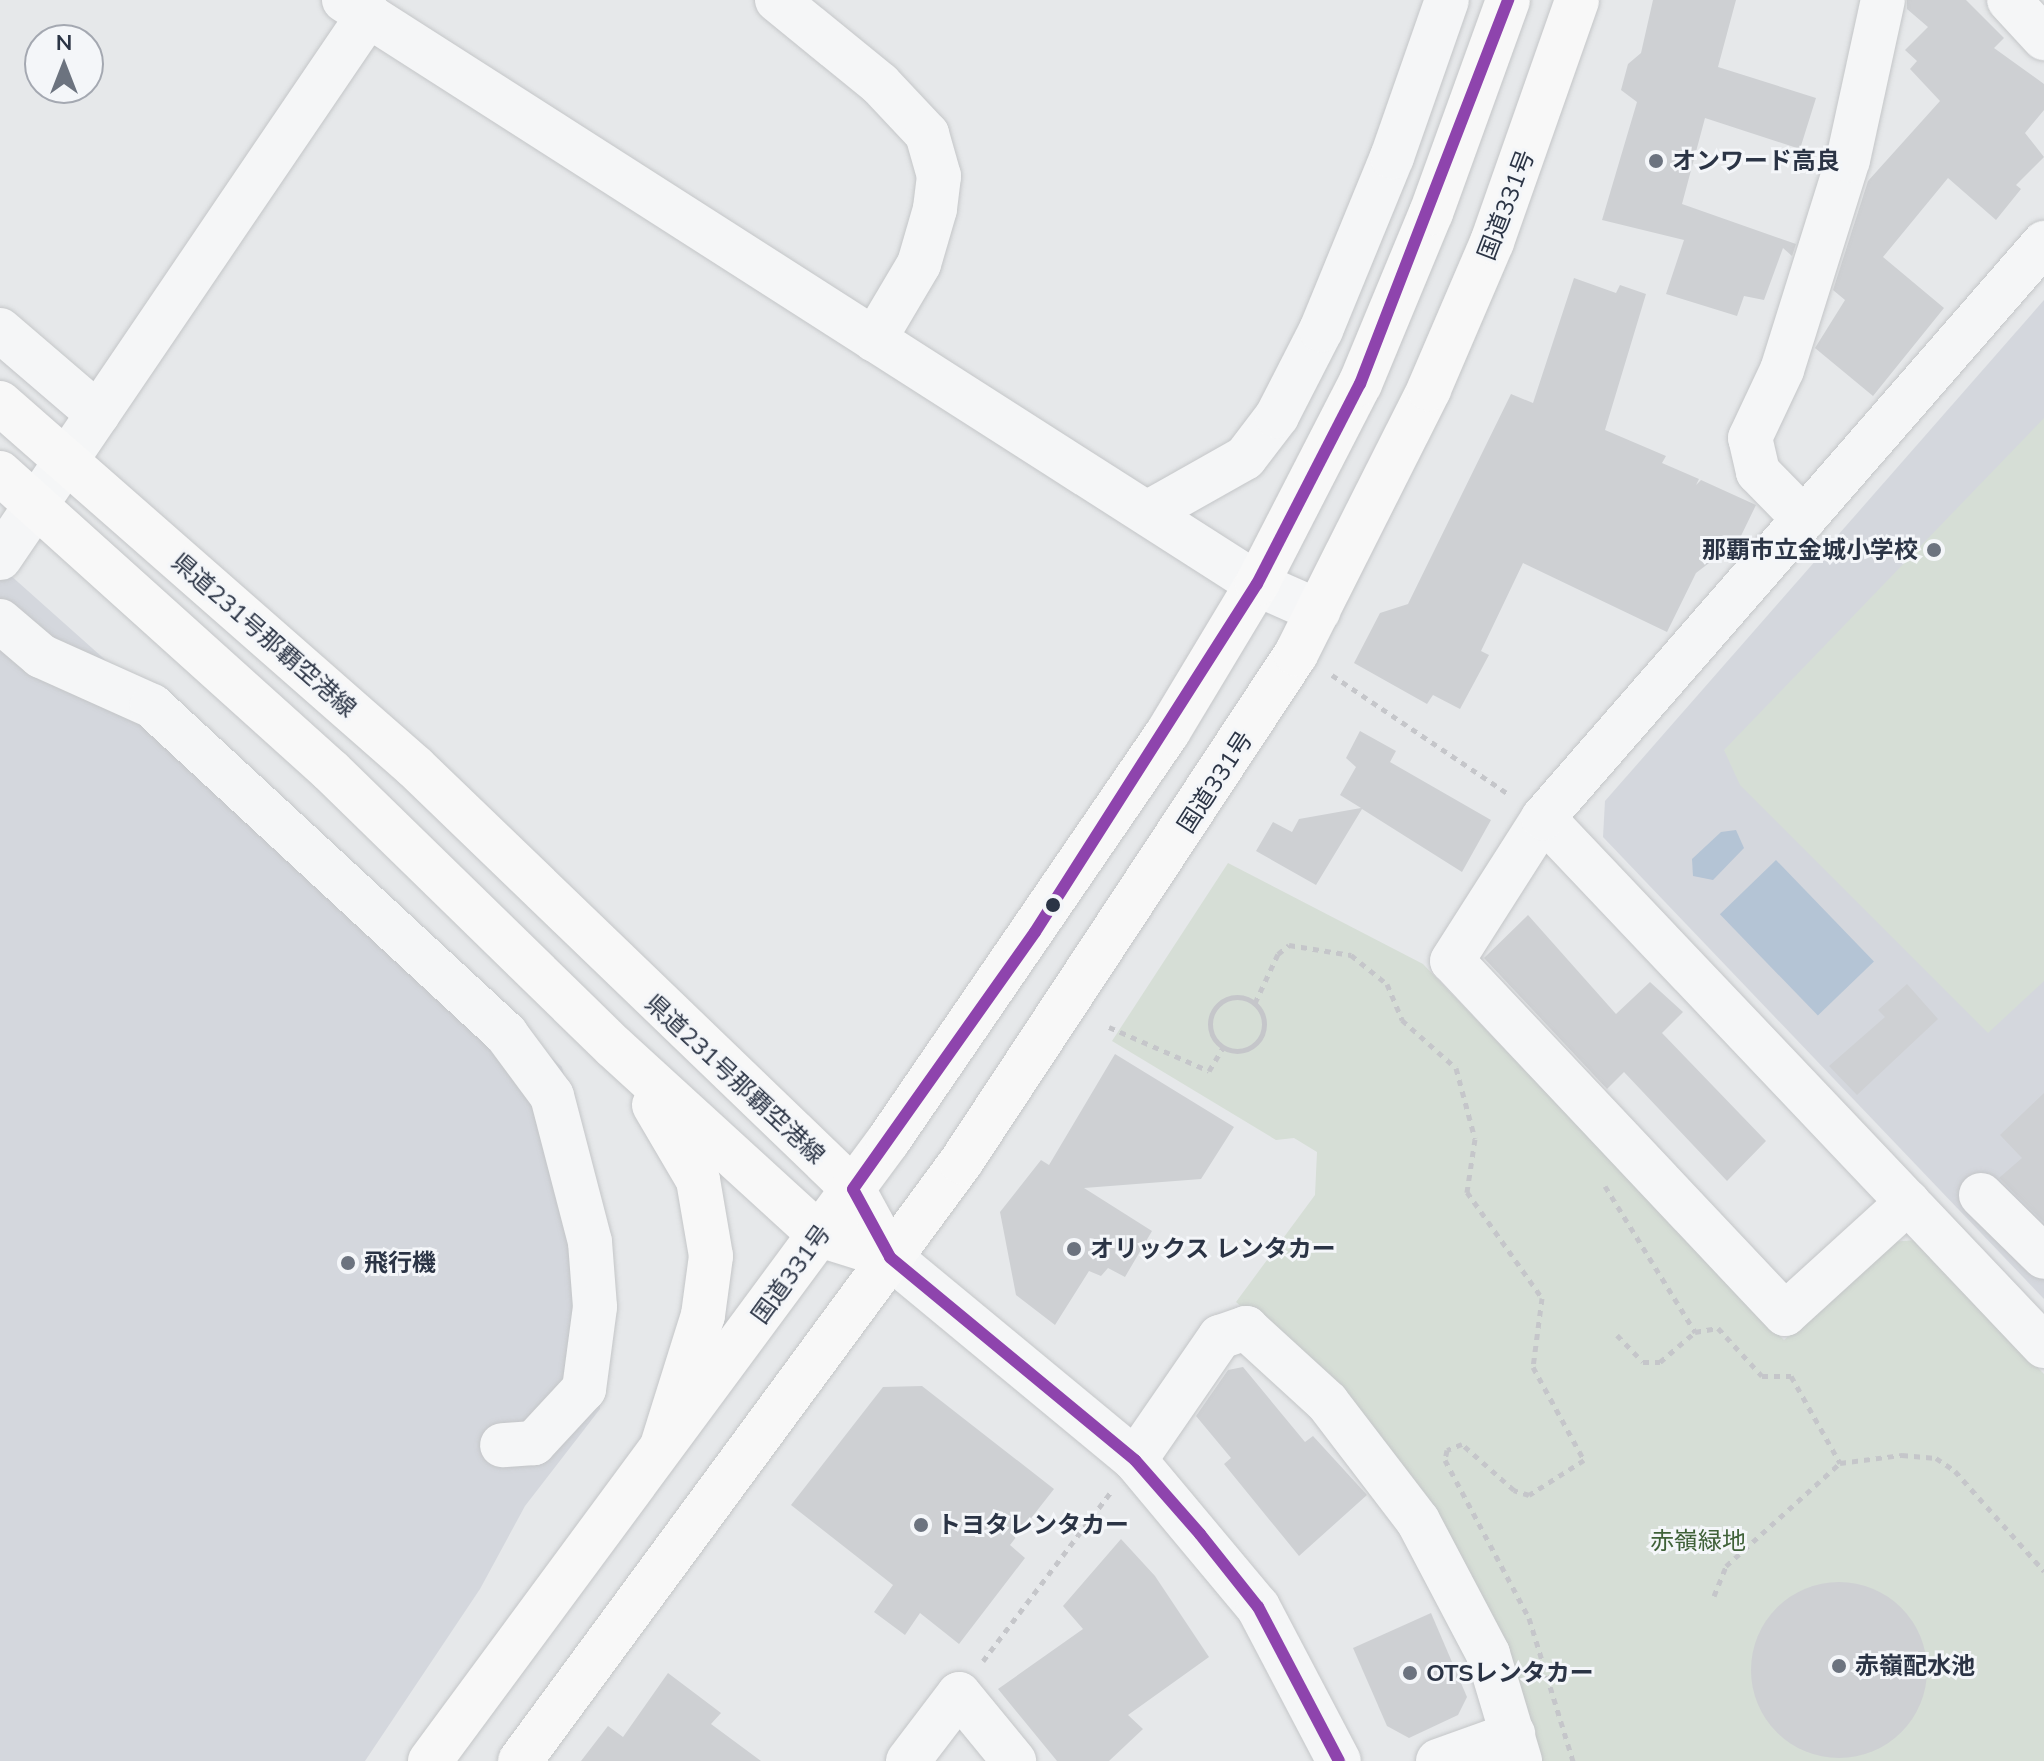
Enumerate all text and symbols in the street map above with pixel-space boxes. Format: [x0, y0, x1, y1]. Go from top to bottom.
north arrow [24, 24, 104, 104]
text: N [56, 28, 72, 56]
street label: 国道331号 [1472, 146, 1540, 264]
place label: オンワード高良 [1672, 147, 1840, 175]
marker: オンワード高良 [1647, 152, 1665, 170]
place label: 那覇市立金城小学校 [1702, 536, 1918, 564]
marker: 那覇市立金城小学校 [1925, 541, 1943, 559]
street label: 県道231号那覇空港線 [166, 547, 362, 723]
street label: 国道331号 [1172, 726, 1258, 838]
unlabelled marker [1045, 897, 1061, 913]
street label: 県道231号那覇空港線 [639, 988, 831, 1170]
street label: 国道331号 [745, 1219, 837, 1329]
place label: オリックス レンタカー [1090, 1235, 1337, 1263]
marker: オリックス レンタカー [1065, 1240, 1083, 1258]
place label: 飛行機 [364, 1249, 436, 1277]
marker: 飛行機 [339, 1254, 357, 1272]
place label: トヨタレンタカー [937, 1511, 1129, 1539]
marker: トヨタレンタカー [912, 1516, 930, 1534]
park label: 赤嶺緑地 [1650, 1527, 1746, 1555]
place label: 赤嶺配水池 [1855, 1652, 1975, 1680]
marker: 赤嶺配水池 [1830, 1657, 1848, 1675]
place label: OTSレンタカー [1426, 1659, 1594, 1687]
marker: OTSレンタカー [1401, 1664, 1419, 1682]

